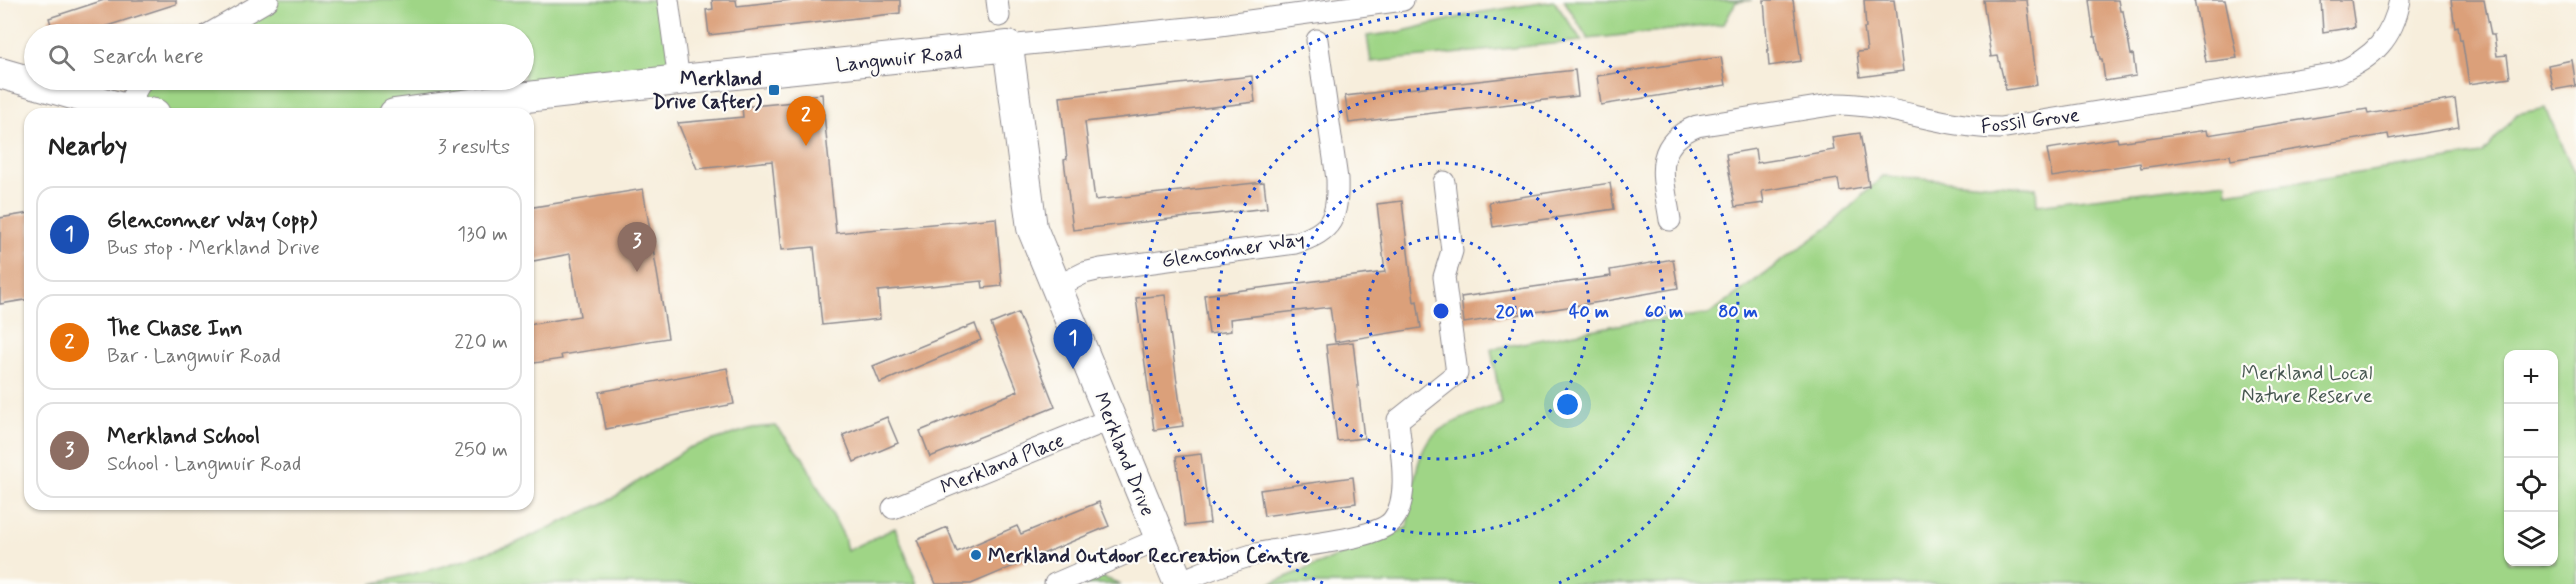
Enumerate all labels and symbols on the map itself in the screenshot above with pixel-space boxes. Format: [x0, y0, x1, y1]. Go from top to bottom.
street label: Langmuir Road [835, 39, 964, 81]
place label: Merkland Drive (after) [652, 66, 763, 116]
marker: Merkland Drive (after) [767, 83, 781, 97]
pin: 2 [786, 96, 826, 146]
street label: Fossil Grove [1979, 102, 2081, 141]
pin: 3 [618, 222, 656, 272]
street label: Glenconner Way [1160, 226, 1307, 275]
text: 20 m [1496, 300, 1534, 324]
text: 40 m [1569, 300, 1609, 324]
text: 60 m [1645, 300, 1683, 324]
text: 80 m [1718, 300, 1758, 324]
centre of rings [1431, 301, 1451, 321]
pin: 1 [1054, 320, 1092, 369]
park label: Merkland Local Nature Reserve [2241, 360, 2373, 410]
street label: Merkland Drive [1087, 389, 1161, 520]
your location [1553, 390, 1582, 419]
street label: Merkland Place [937, 427, 1068, 502]
place label: Merkland Outdoor Recreation Centre [988, 543, 1311, 570]
marker: Merkland Outdoor Recreation Centre [969, 548, 983, 562]

